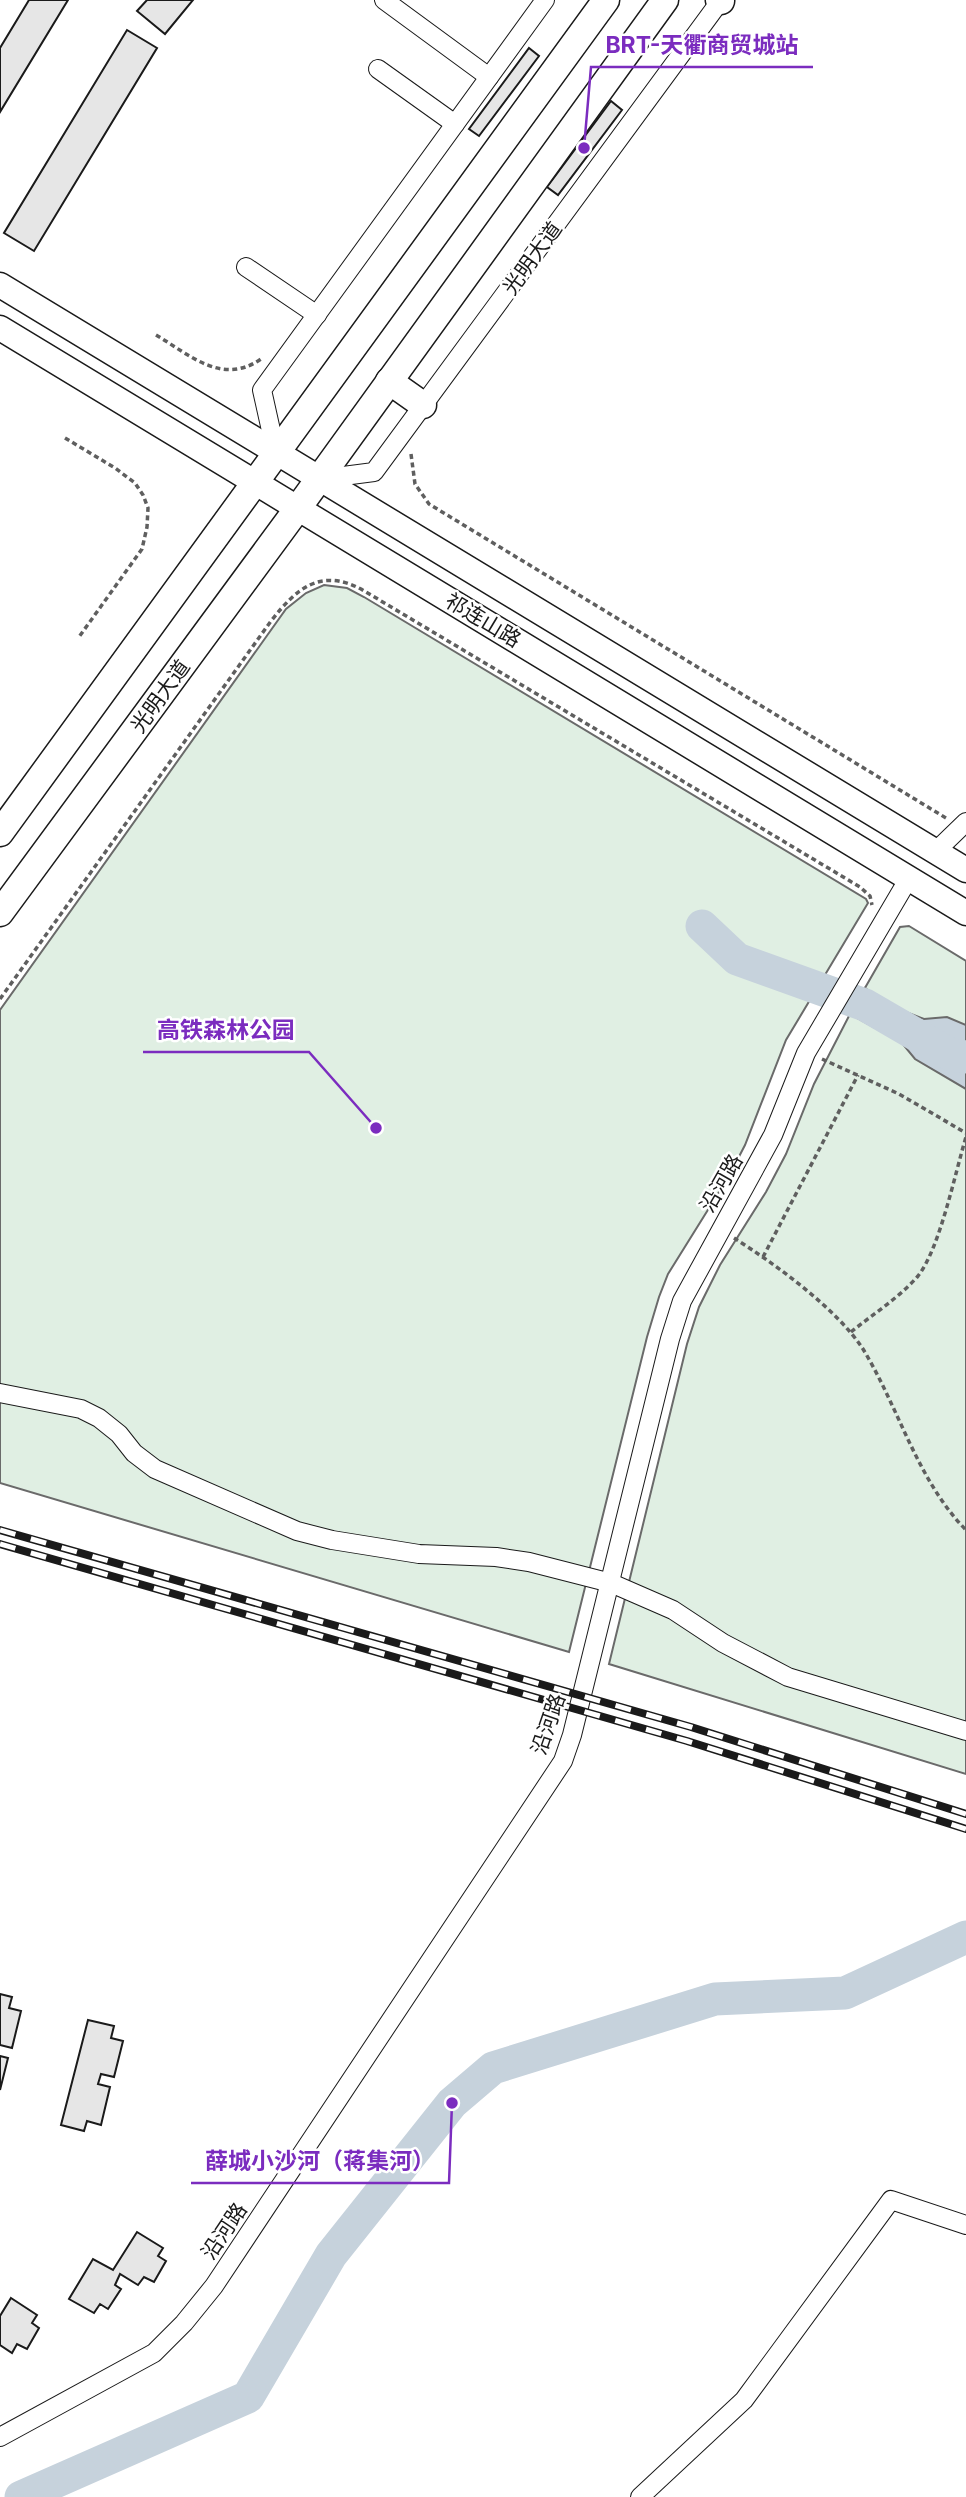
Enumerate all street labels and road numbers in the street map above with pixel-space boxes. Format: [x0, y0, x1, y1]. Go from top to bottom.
street label: 光明大道 [497, 217, 567, 299]
street label: 祁连山路 [441, 588, 525, 652]
street label: 光明大道 [125, 655, 195, 737]
street label: 沿河路 [694, 1149, 748, 1217]
street label: 沿河路 [526, 1690, 570, 1758]
street label: 沿河路 [196, 2198, 252, 2264]

